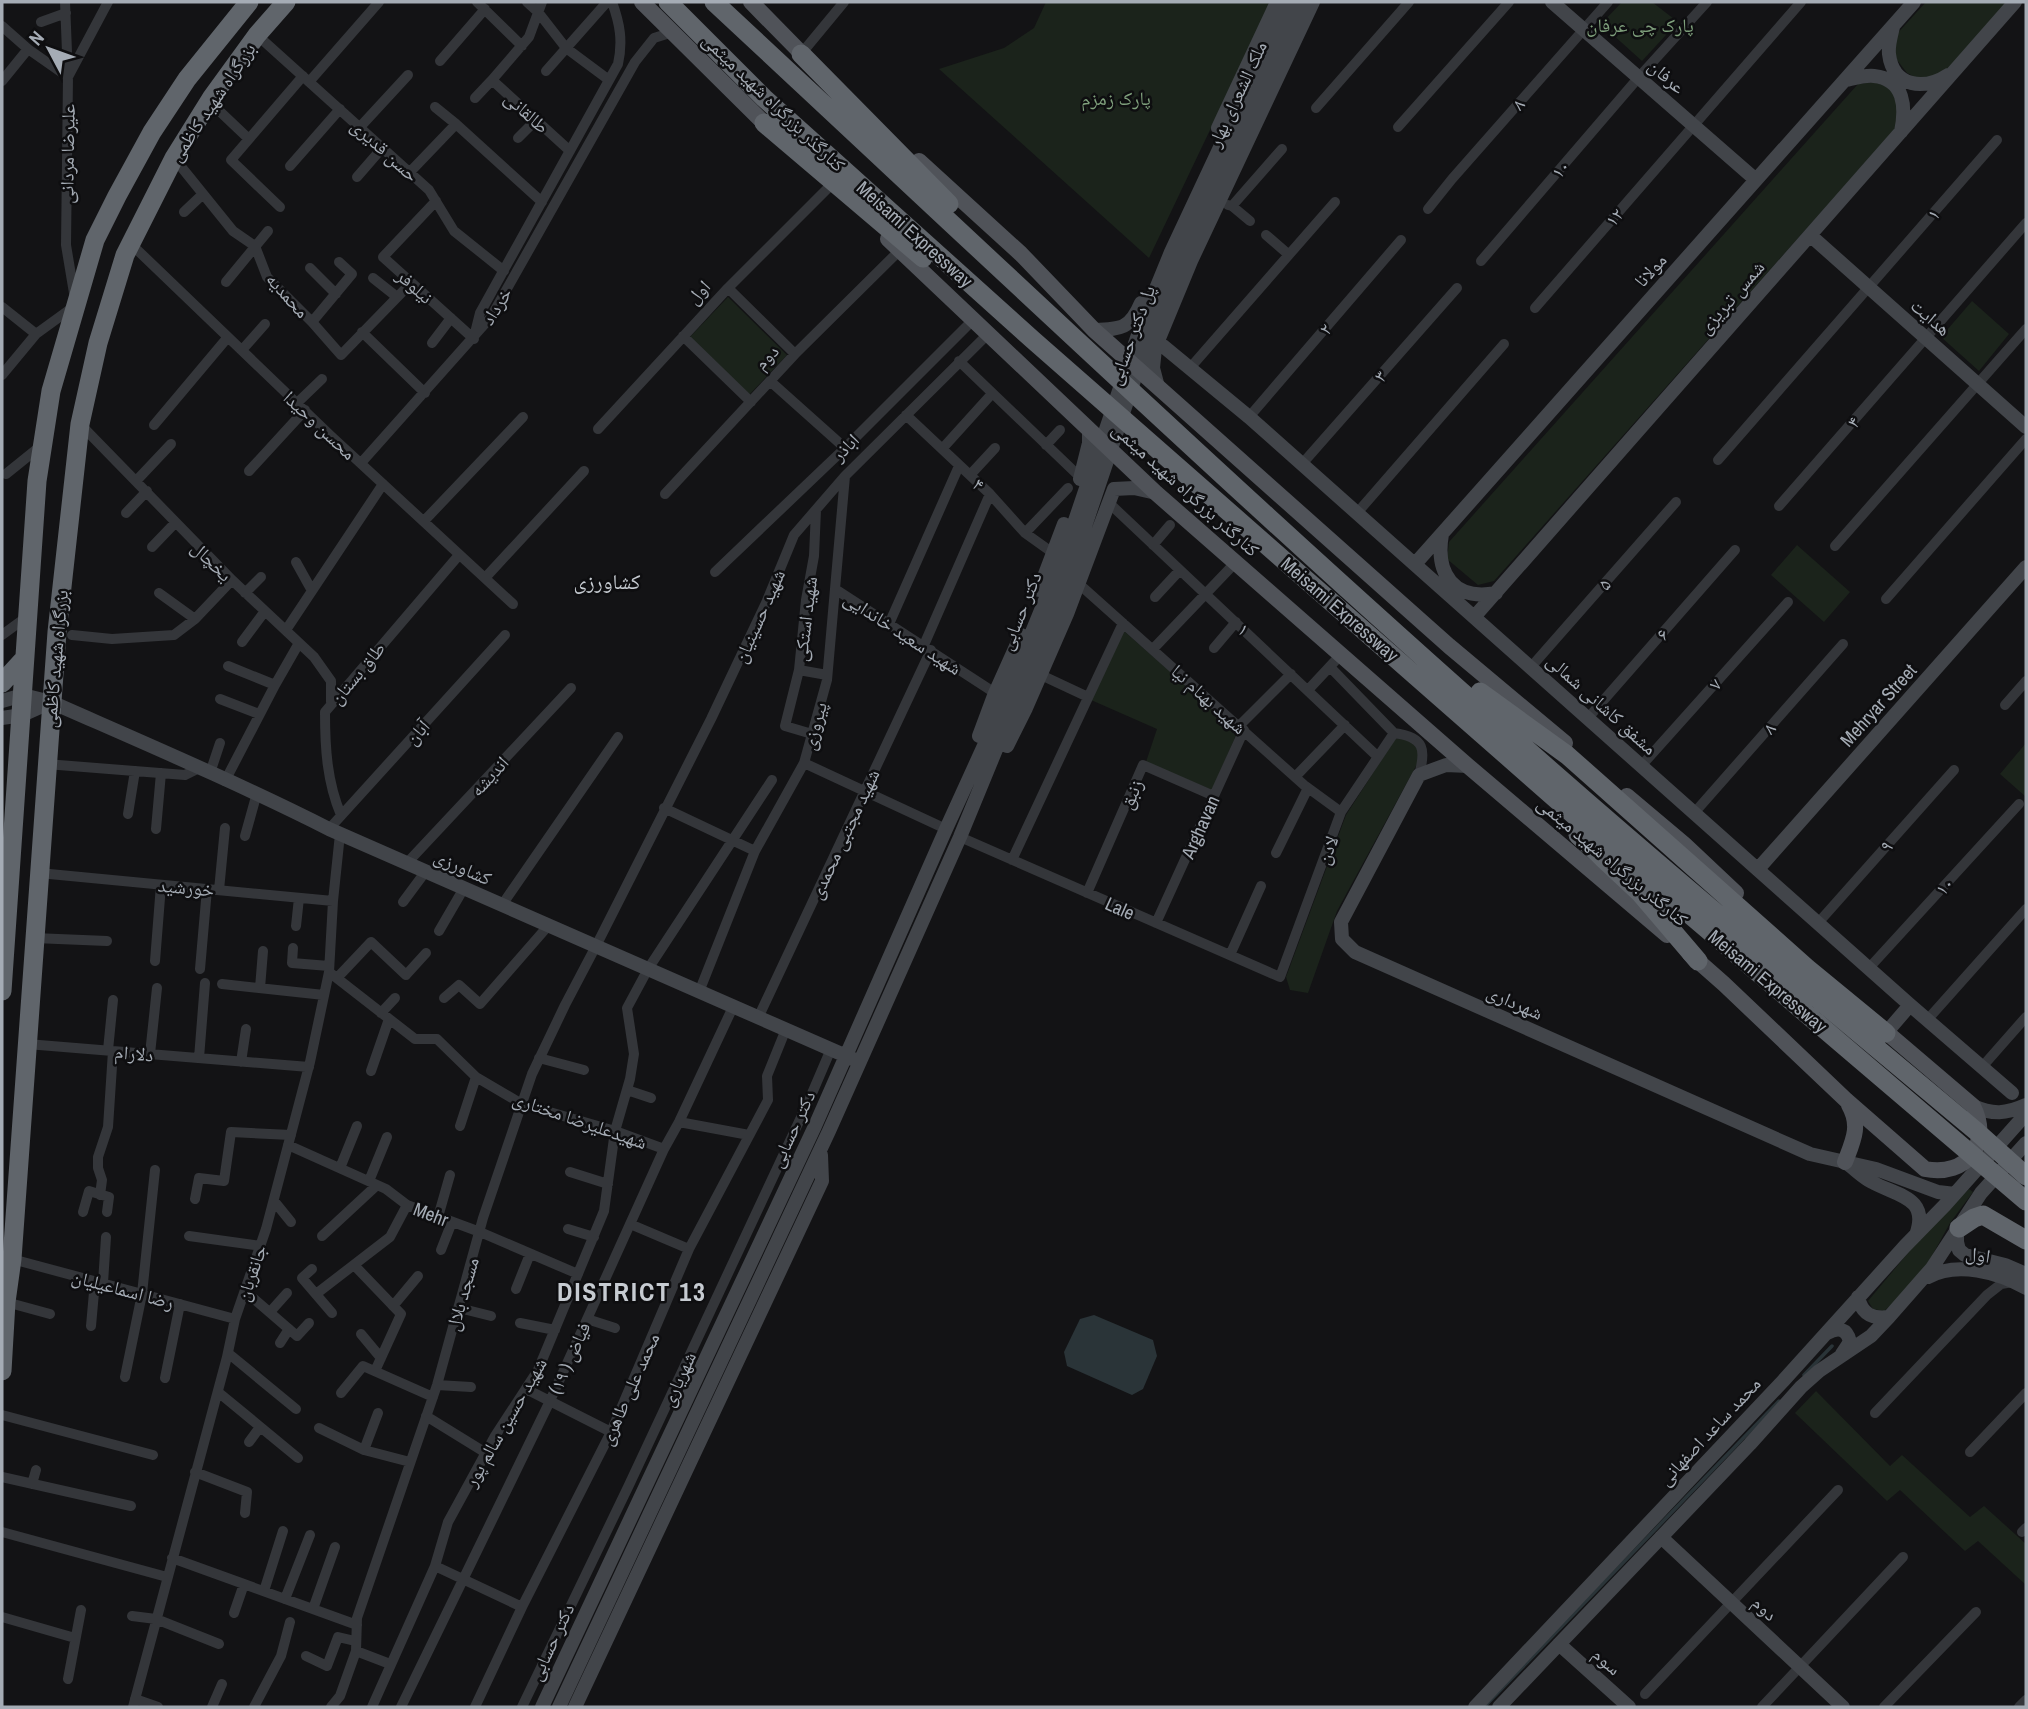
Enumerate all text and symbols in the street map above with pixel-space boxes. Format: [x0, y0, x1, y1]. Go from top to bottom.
park label: پارک چی عرفان [1586, 12, 1694, 38]
north arrow [14, 14, 84, 84]
text: N [23, 25, 50, 51]
street label: کنارگذر بزرگراه شهید میثمی [697, 27, 851, 177]
street label: بزرگراه شهید کاظمی [163, 37, 261, 167]
street label: ملک الشعرای بهار [1201, 37, 1273, 152]
street label: عرفان [1643, 53, 1691, 100]
street label: طالقانی [499, 85, 555, 139]
park label: پارک زمزم [1081, 85, 1151, 112]
street label: ۸ [1505, 92, 1531, 116]
street label: علیرضا مردانی [53, 103, 81, 204]
street label: حسن قدیری [345, 113, 425, 187]
street label: ۱۰ [1545, 154, 1575, 184]
street label: Meisami Expressway [851, 175, 979, 293]
street label: ۱۲ [1599, 202, 1629, 232]
street label: ۱ [1920, 202, 1946, 226]
street label: مولانا [1628, 247, 1672, 293]
street label: شمس تبریزی [1692, 255, 1770, 339]
street label: نیلوفر [390, 262, 439, 309]
street label: محمدیه [261, 267, 315, 323]
street label: اول [680, 274, 716, 310]
street label: پل دکتر حسابی [1101, 281, 1161, 389]
street label: خرداد [474, 282, 518, 330]
street label: هدایت [1905, 292, 1957, 342]
street label: ۲ [1312, 317, 1338, 341]
street label: دوم [748, 339, 785, 376]
street label: ۳ [1367, 364, 1393, 388]
street label: محسن وحیدا [278, 385, 362, 465]
street label: ۴ [1840, 410, 1866, 434]
street label: کنارگذر بزرگراه شهید میثمی [1107, 416, 1265, 562]
street label: اباذر [825, 427, 865, 467]
street label: ۴ [967, 472, 991, 496]
street label: یخچال [186, 535, 238, 587]
street label: Meisami Expressway [1276, 551, 1405, 668]
street label: شهید حسینیان [727, 565, 791, 667]
district label: کشاورزی [574, 567, 641, 596]
street label: دکتر حسابی [993, 568, 1048, 654]
street label: ۵ [1591, 572, 1617, 596]
street label: شهید استکی [787, 575, 823, 663]
street label: شهید سعید خاندایی [839, 585, 967, 681]
street label: بزرگراه شهید کاظمی [36, 589, 74, 729]
street label: ۱ [1232, 617, 1256, 641]
street label: ۶ [1649, 622, 1675, 646]
street label: طاق بستان [323, 636, 391, 710]
street label: مشفق کاشانی شمالی [1541, 647, 1663, 761]
street label: شهید بهنام نیا [1165, 658, 1252, 741]
street label: Mehryar Street [1834, 658, 1923, 752]
street label: ۷ [1702, 672, 1728, 696]
street label: پیروزی [795, 699, 833, 753]
street label: آبان [399, 713, 436, 750]
street label: ۸ [1756, 716, 1782, 740]
street label: اندیشه [464, 750, 514, 802]
street label: شهید مجتبی محمدی [802, 765, 886, 903]
street label: زنبق [1113, 775, 1149, 813]
street label: کنارگذر بزرگراه شهید میثمی [1532, 790, 1694, 932]
street label: Arghavan [1174, 791, 1225, 864]
street label: لادن [1310, 832, 1344, 868]
street label: ۹ [1873, 834, 1899, 858]
street label: کشاورزی [430, 843, 496, 891]
street label: ۱۰ [1929, 871, 1959, 901]
street label: خورشید [157, 872, 215, 902]
street label: Lale [1101, 890, 1139, 926]
street label: Meisami Expressway [1703, 923, 1833, 1039]
street label: شهرداری [1483, 978, 1547, 1026]
street label: دلارام [113, 1038, 155, 1069]
street label: شهیدعلیرضا مختاری [509, 1085, 651, 1155]
street label: دکتر حسابی [763, 1086, 821, 1172]
street label: Mehr [410, 1196, 453, 1233]
street label: اول [1964, 1239, 1992, 1269]
street label: جانقربان [229, 1241, 273, 1305]
street label: مسجد بلال [439, 1254, 485, 1334]
street label: رضا اسماعیلیان [69, 1263, 177, 1315]
district label: DISTRICT 13 [557, 1274, 707, 1309]
street label: فیاض ( ۱۹) [542, 1318, 596, 1398]
street label: محمد علی طاهری [593, 1329, 665, 1449]
street label: شهریاری [654, 1347, 702, 1411]
street label: شهید حسین سالم پور [457, 1353, 553, 1492]
street label: محمد ساعد اصفهانی [1652, 1371, 1766, 1491]
street label: دوم [1746, 1590, 1783, 1627]
street label: دکتر حسابی [522, 1599, 580, 1685]
street label: سوم [1586, 1641, 1627, 1682]

